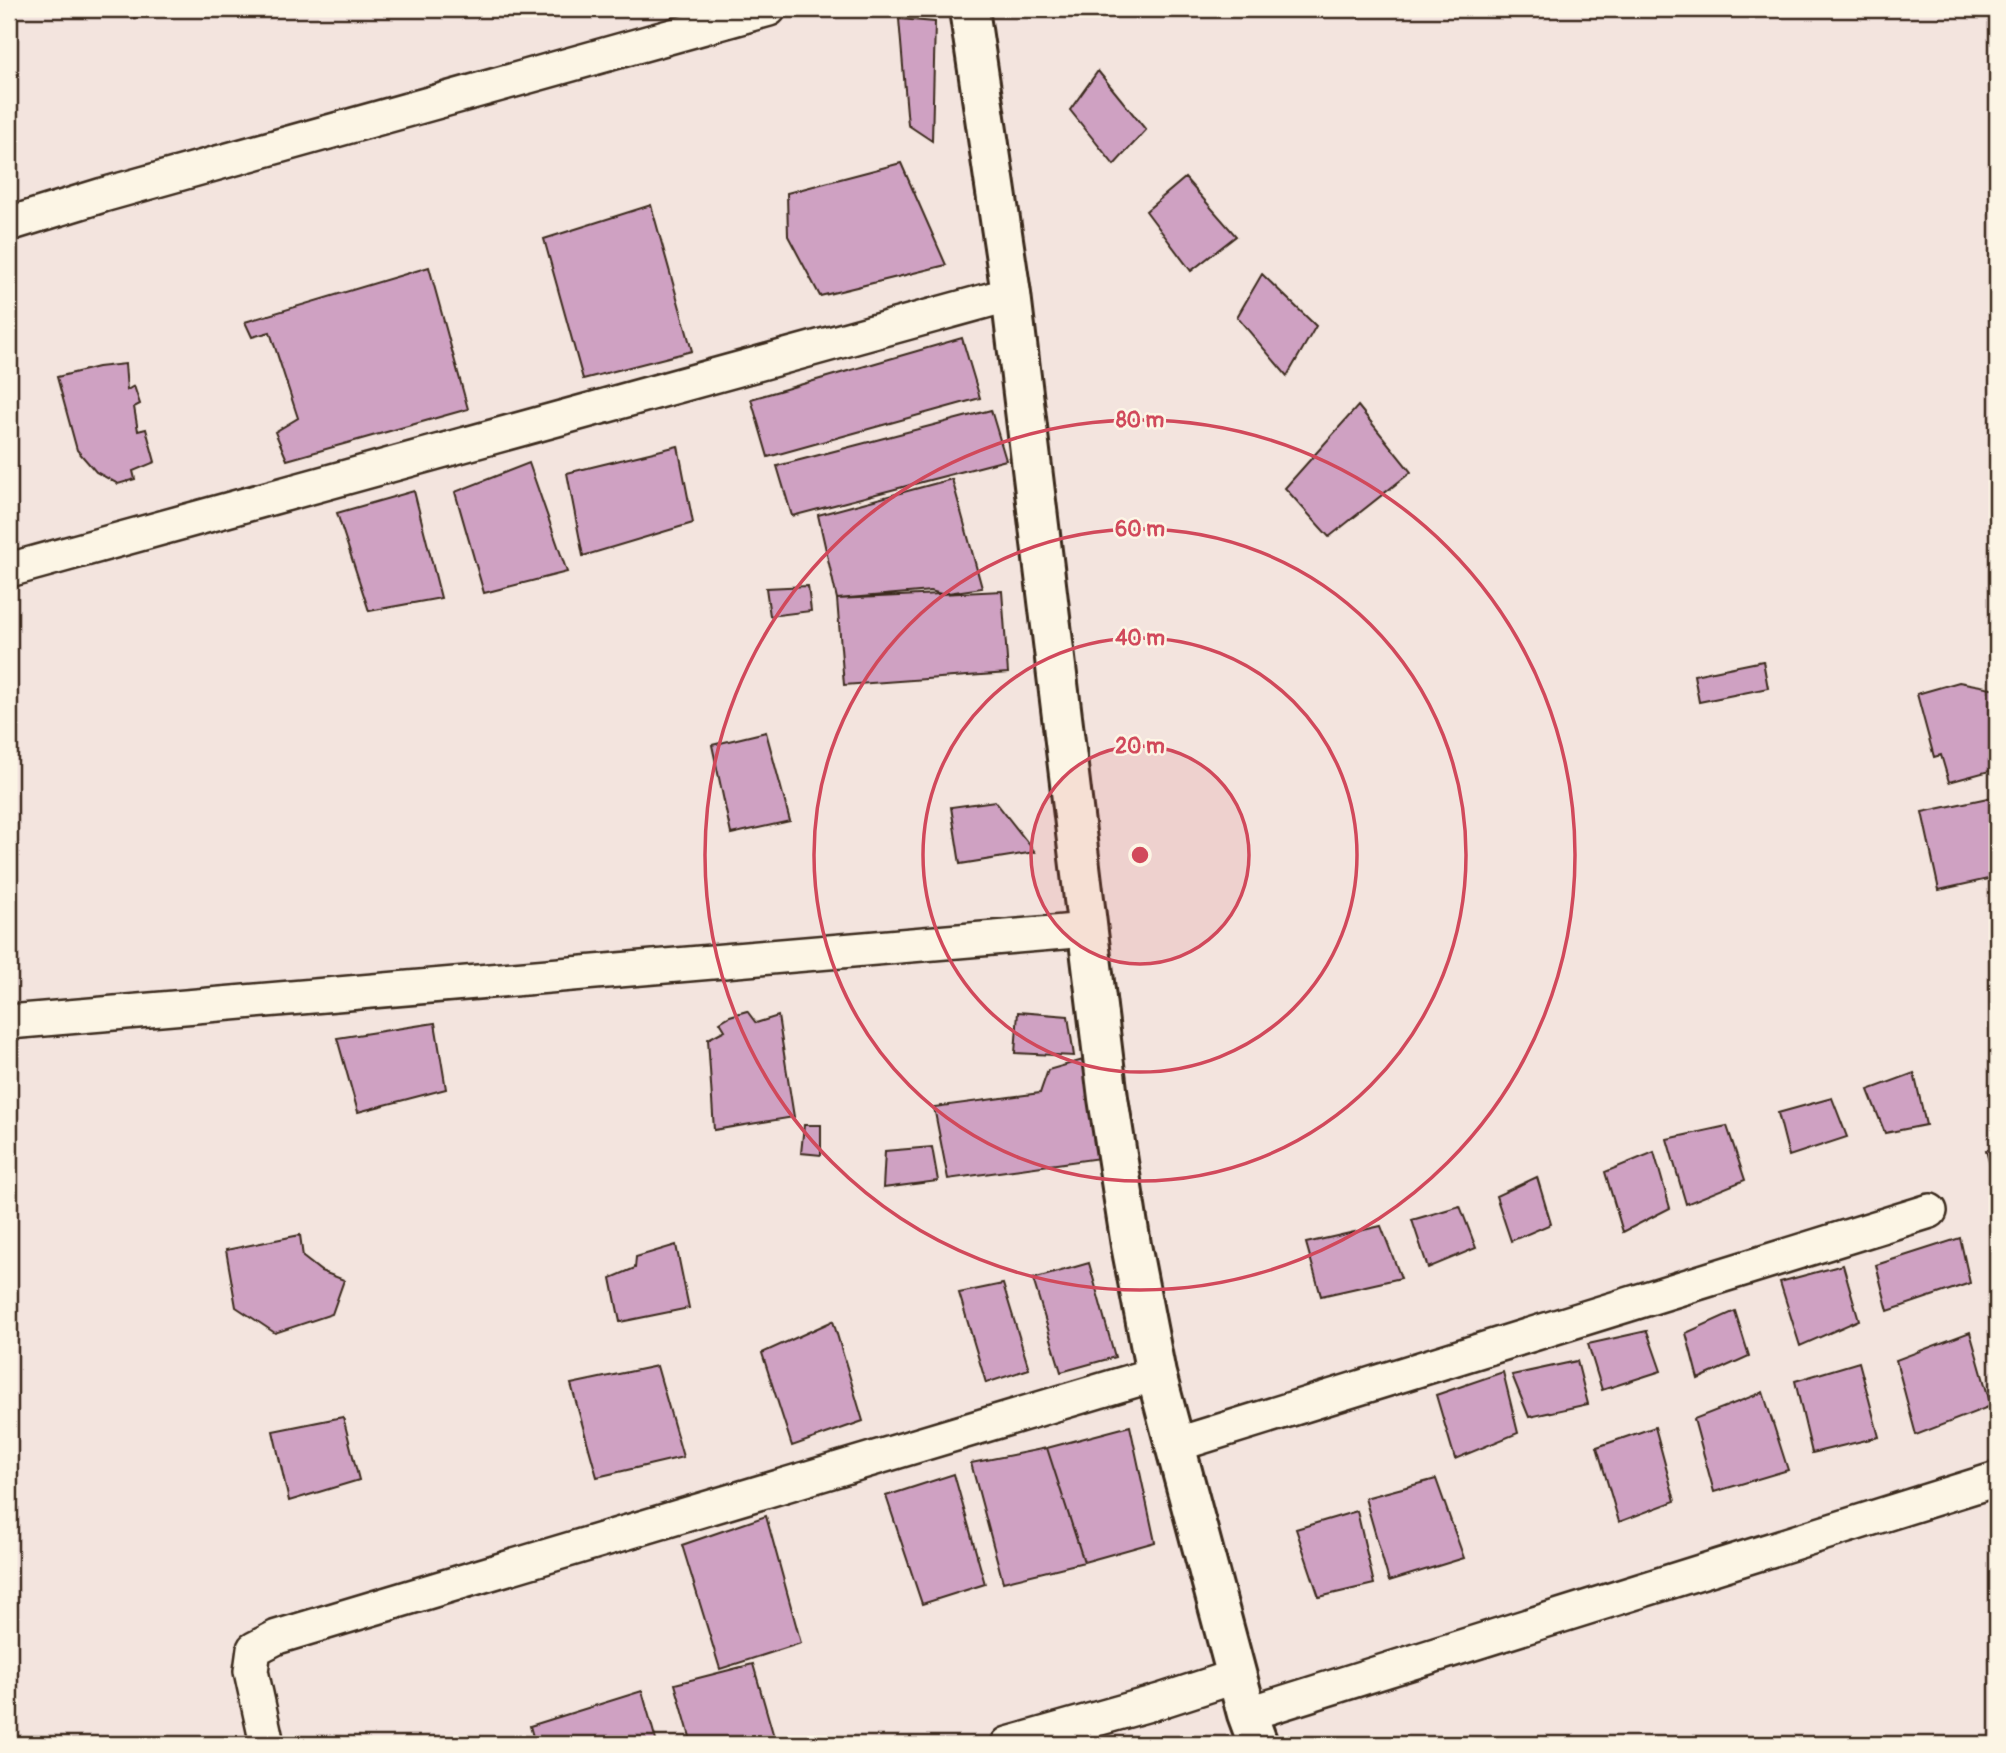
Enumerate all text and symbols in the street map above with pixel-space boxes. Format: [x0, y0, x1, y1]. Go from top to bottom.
text: 80 m [1116, 407, 1164, 434]
text: 60 m [1115, 516, 1165, 543]
text: 40 m [1115, 625, 1165, 652]
text: 20 m [1115, 733, 1165, 760]
centre of rings [1128, 843, 1152, 867]

